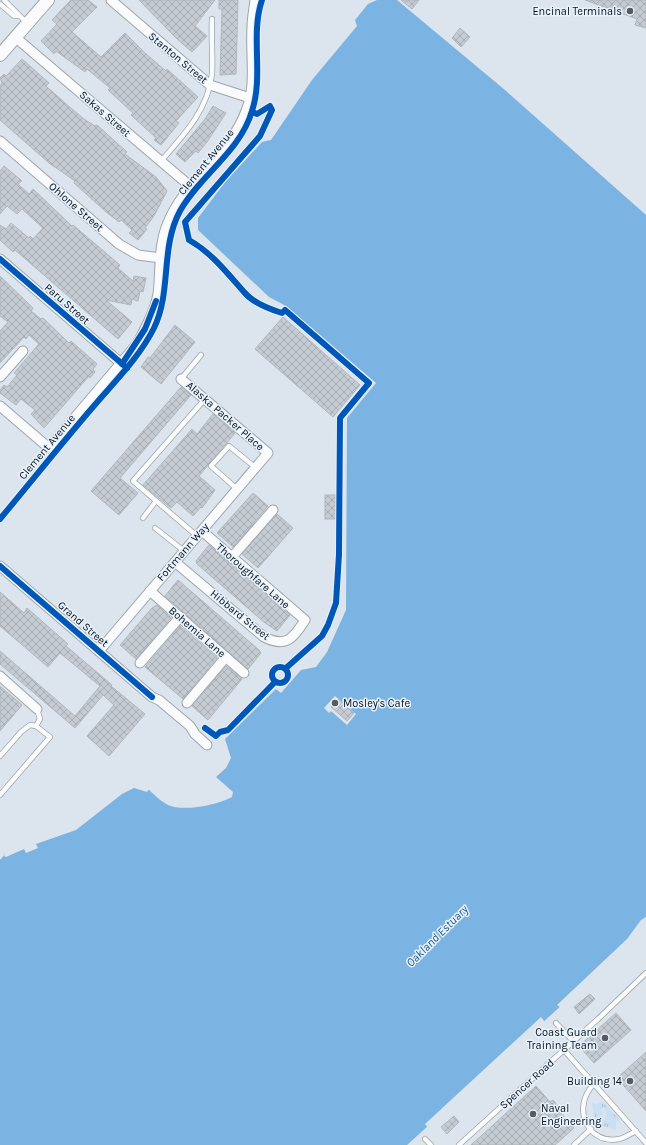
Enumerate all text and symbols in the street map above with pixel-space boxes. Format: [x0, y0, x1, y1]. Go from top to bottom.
place label: Encinal Terminals [532, 5, 622, 18]
marker: Encinal Terminals [625, 6, 635, 16]
street label: Stanton Street [146, 30, 210, 86]
street label: Sakas Street [77, 88, 133, 140]
street label: Clement Avenue [175, 126, 237, 198]
street label: Ohlone Street [46, 180, 106, 234]
street label: Paru Street [42, 281, 92, 327]
street label: Alaska Packer Place [183, 379, 267, 454]
street label: Clement Avenue [16, 412, 78, 482]
street label: Fortmann Way [154, 520, 212, 584]
street label: Thoroughfare Lane [214, 541, 293, 612]
street label: Hibbard Street [208, 587, 272, 643]
street label: Grand Street [55, 598, 111, 650]
street label: Bohemia Lane [166, 604, 228, 660]
place label: Mosley's Cafe [343, 697, 410, 710]
marker: Mosley's Cafe [330, 698, 340, 708]
water label: Oakland Estuary [403, 902, 471, 970]
place label: Coast Guard Training Team [527, 1026, 597, 1052]
marker: Coast Guard Training Team [600, 1033, 610, 1043]
street label: Spencer Road [497, 1056, 557, 1112]
place label: Building 14 [567, 1075, 622, 1088]
marker: Building 14 [625, 1076, 635, 1086]
place label: Naval Engineering [541, 1102, 602, 1128]
marker: Naval Engineering [528, 1109, 538, 1119]

